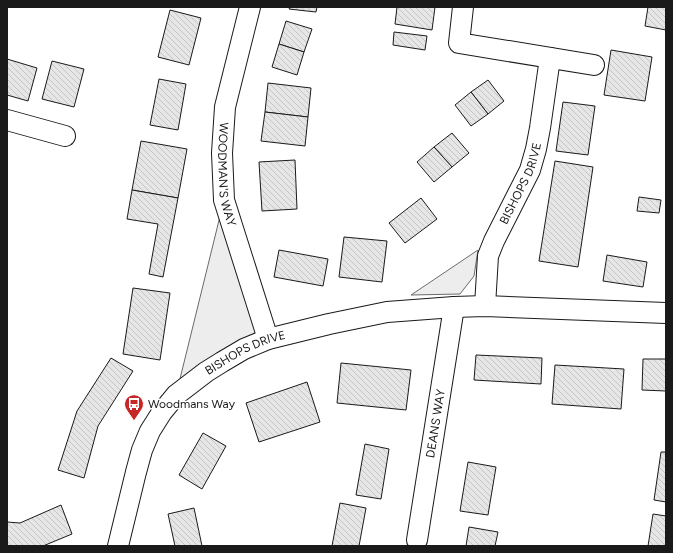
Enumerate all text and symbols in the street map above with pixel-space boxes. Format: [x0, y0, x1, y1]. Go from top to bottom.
street label: WOODMAN'S WAY [215, 122, 239, 229]
street label: BISHOPS DRIVE [497, 141, 544, 227]
street label: BISHOPS DRIVE [202, 328, 287, 378]
street label: DEANS WAY [423, 387, 448, 459]
bus stop icon: Woodmans Way [123, 393, 145, 421]
place label: Woodmans Way [148, 397, 236, 411]

